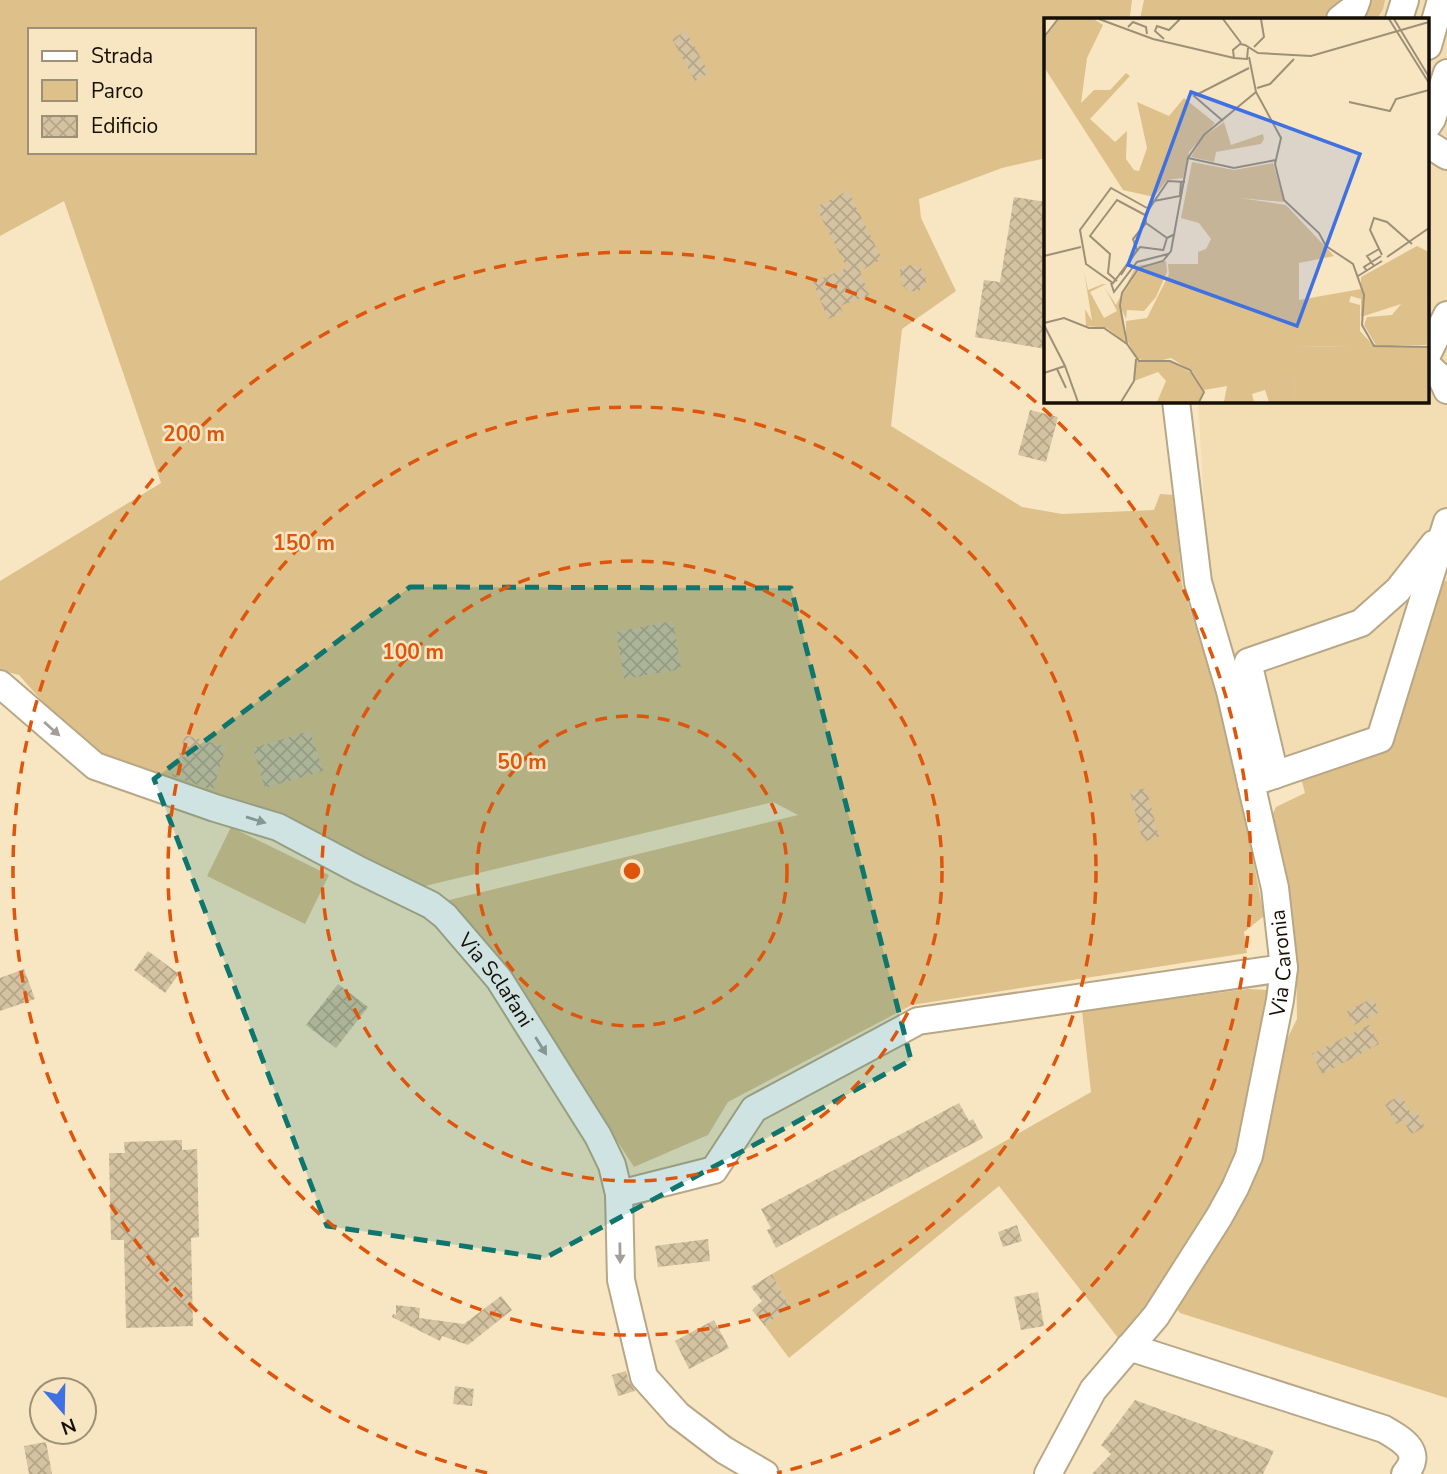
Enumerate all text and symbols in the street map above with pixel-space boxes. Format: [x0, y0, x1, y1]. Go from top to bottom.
inset map [1044, 18, 1430, 402]
legend [28, 28, 256, 154]
text: Strada [91, 42, 153, 70]
text: Parco [91, 77, 144, 105]
text: Edificio [91, 112, 158, 140]
text: 200 m [163, 420, 225, 448]
text: 150 m [273, 529, 335, 557]
text: 100 m [382, 638, 444, 666]
one-way arrow [43, 720, 60, 736]
text: 50 m [497, 748, 547, 776]
one-way arrow [246, 816, 267, 826]
centre of rings [620, 859, 644, 883]
street label: Via Caronia [1263, 908, 1298, 1020]
street label: Via Sclafani [451, 926, 540, 1032]
one-way arrow [535, 1036, 548, 1056]
one-way arrow [615, 1242, 626, 1264]
north arrow [28, 1376, 98, 1446]
text: N [57, 1411, 80, 1441]

